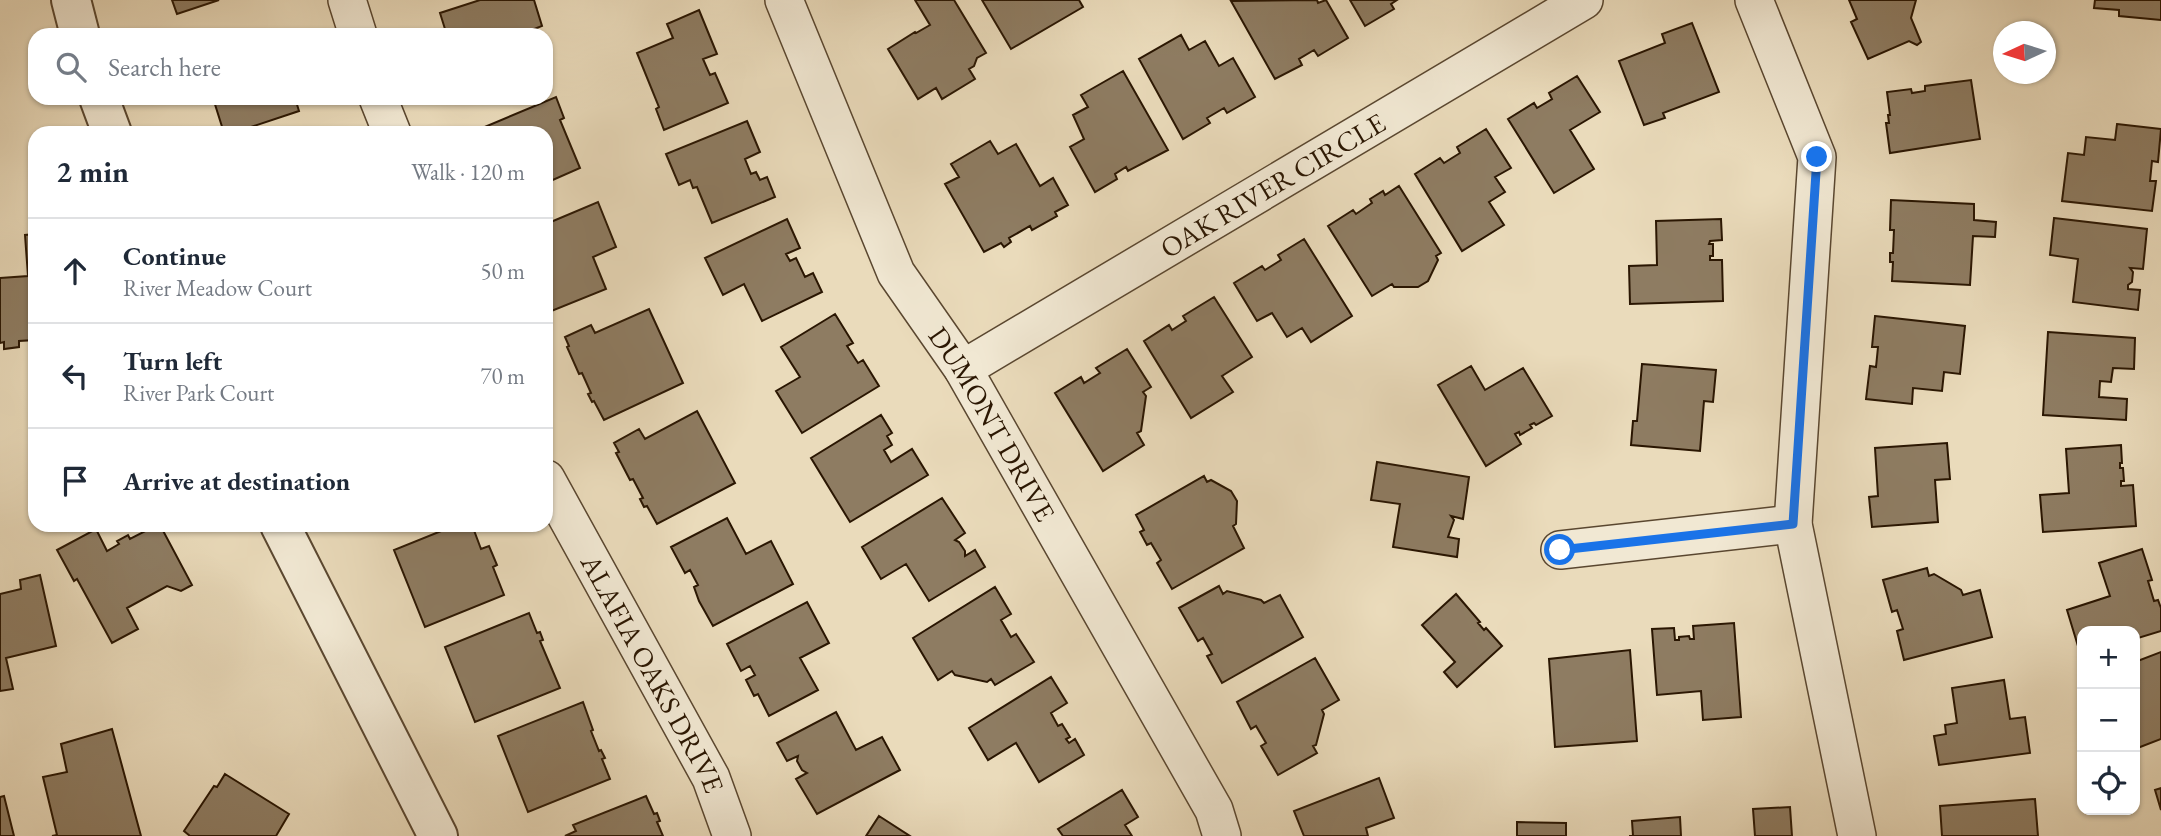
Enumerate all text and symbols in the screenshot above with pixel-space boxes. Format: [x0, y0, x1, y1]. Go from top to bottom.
north arrow [1993, 21, 2056, 84]
search box [28, 28, 553, 105]
icon: search [52, 48, 90, 86]
text: Search here [108, 50, 221, 84]
street label: OAK RIVER CIRCLE [1153, 104, 1392, 266]
route end [1801, 141, 1832, 172]
text: 2 min [56, 152, 129, 191]
text: Walk · 120 m [411, 157, 525, 187]
text: Continue [123, 239, 226, 273]
icon: ahead [56, 252, 94, 290]
text: 50 m [480, 256, 525, 286]
text: River Meadow Court [123, 273, 312, 303]
street label: DUMONT DRIVE [921, 319, 1064, 528]
text: Turn left [123, 344, 222, 378]
icon: left [56, 357, 94, 395]
text: 70 m [480, 361, 525, 391]
text: River Park Court [123, 378, 274, 408]
icon: arrive [56, 462, 94, 500]
text: Arrive at destination [123, 464, 350, 498]
route start [1544, 534, 1575, 565]
street label: ALAFIA OAKS DRIVE [573, 547, 733, 797]
map controls [2077, 626, 2140, 815]
button: + [2077, 626, 2140, 689]
button: − [2077, 689, 2140, 752]
button: locate [2077, 752, 2140, 815]

